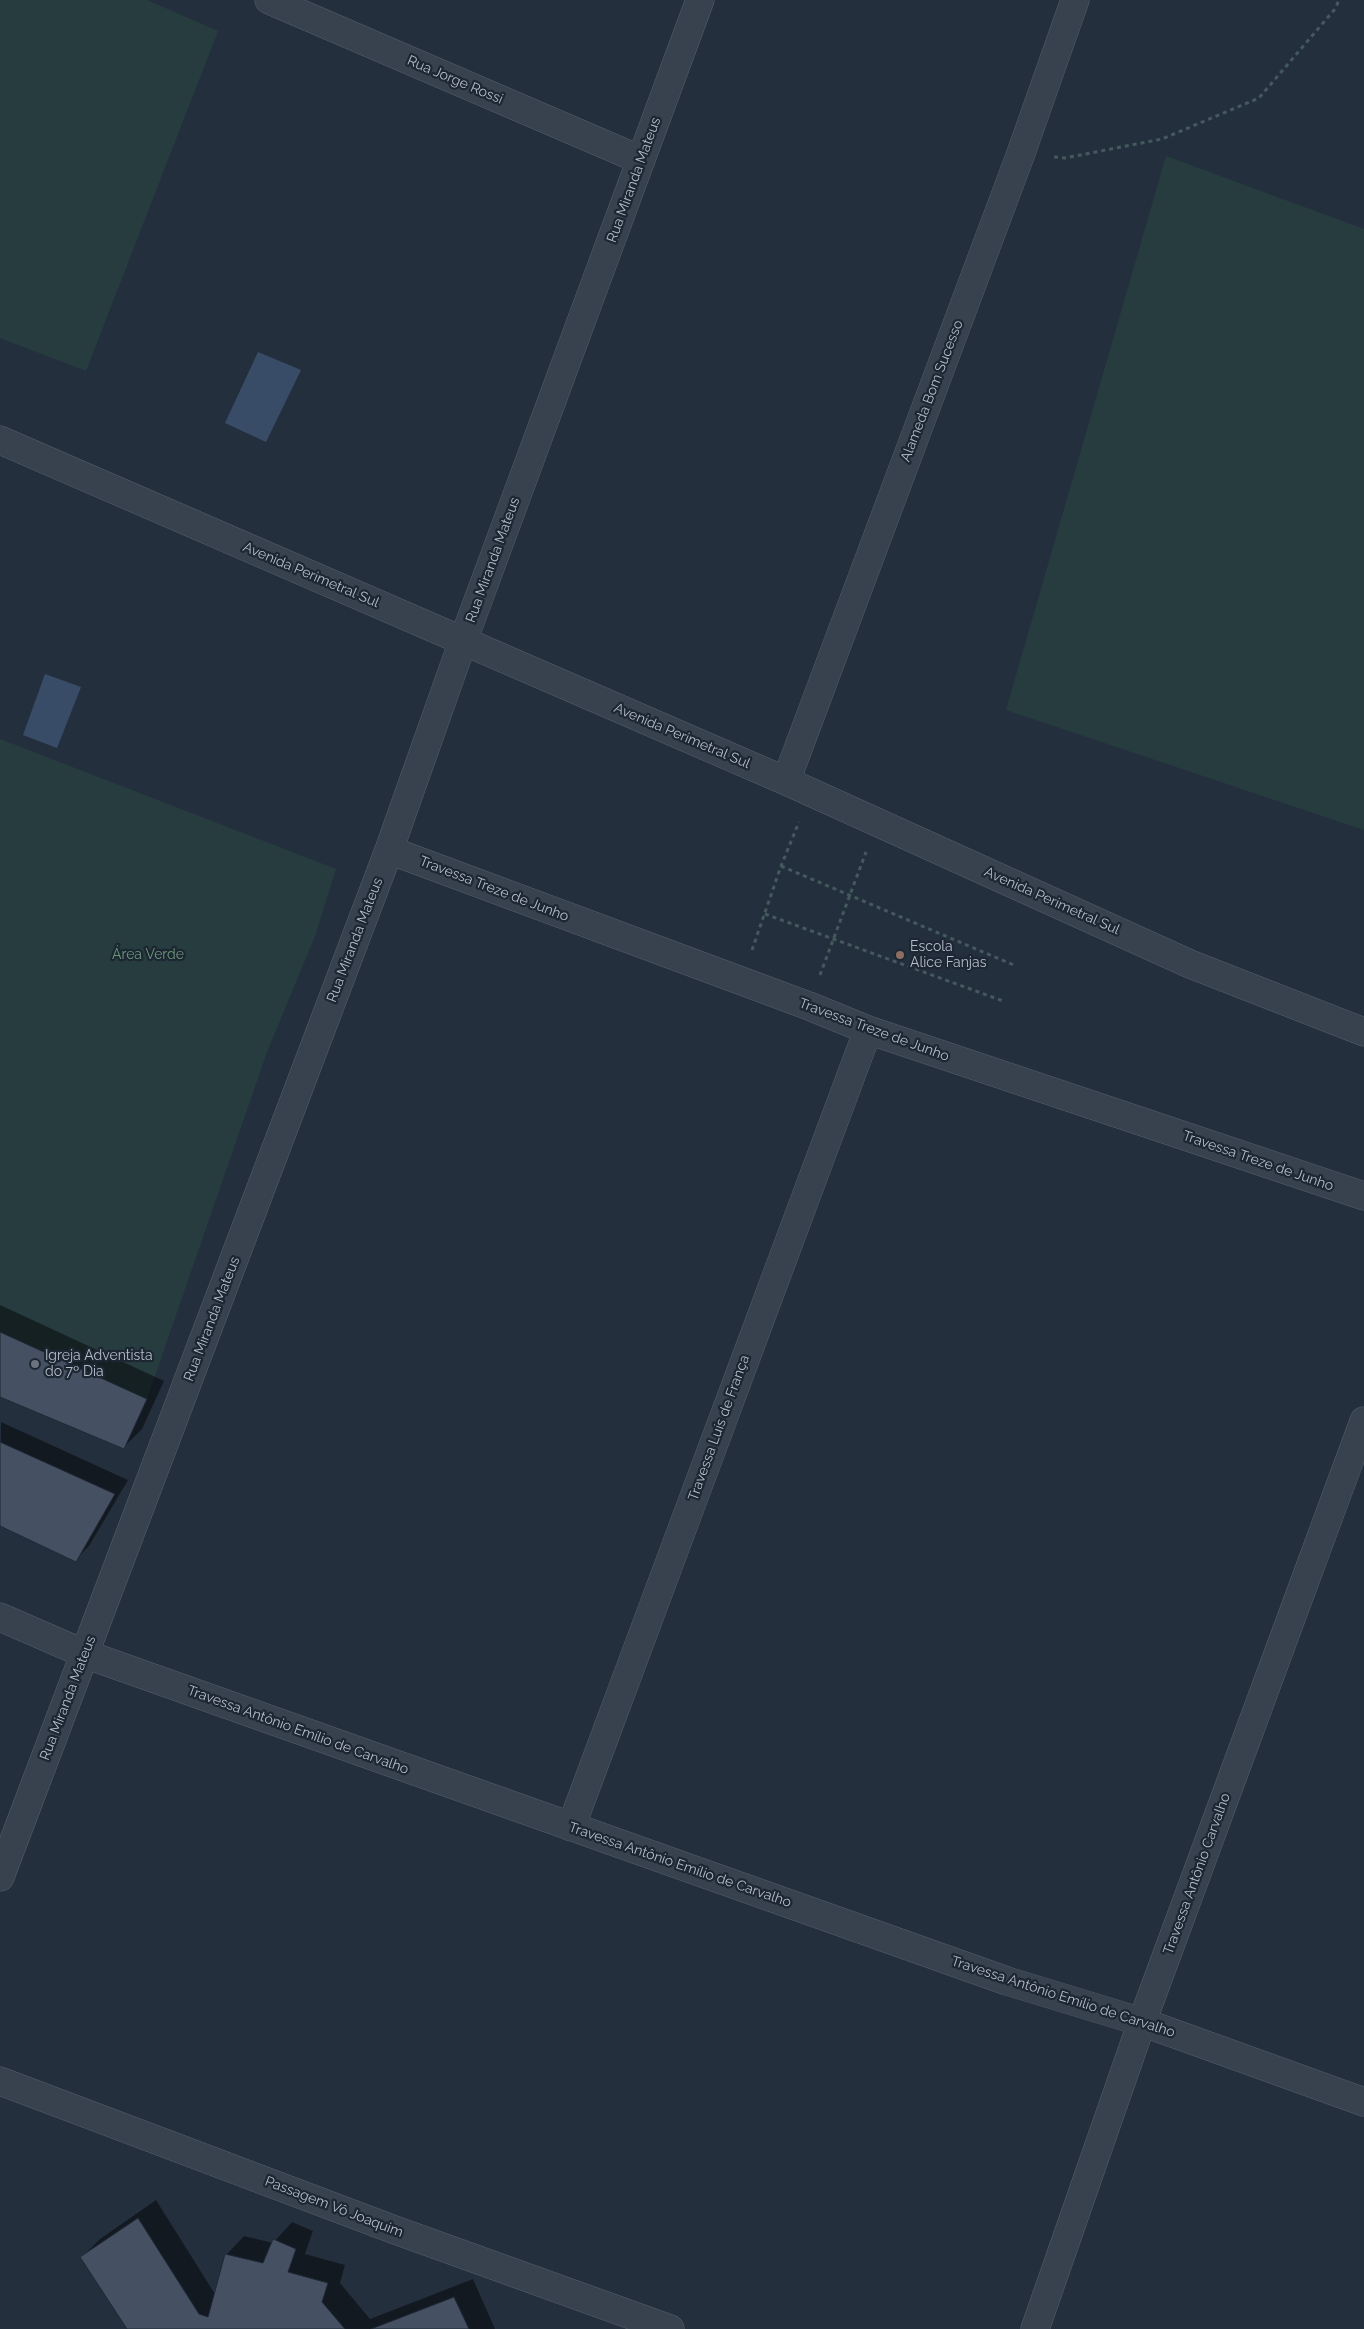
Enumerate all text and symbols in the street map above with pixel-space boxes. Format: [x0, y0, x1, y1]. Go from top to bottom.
street label: Rua Jorge Rossi [405, 52, 505, 108]
street label: Rua Miranda Mateus [604, 115, 664, 245]
street label: Alameda Bom Sucesso [897, 318, 967, 464]
street label: Rua Miranda Mateus [463, 495, 523, 625]
street label: Avenida Perimetral Sul [240, 539, 382, 611]
street label: Avenida Perimetral Sul [611, 700, 753, 772]
street label: Travessa Treze de Junho [417, 853, 571, 925]
street label: Avenida Perimetral Sul [982, 864, 1122, 938]
street label: Rua Miranda Mateus [323, 875, 387, 1005]
place label: Escola Alice Fanjas [910, 939, 986, 972]
park label: Área Verde [112, 947, 184, 963]
marker: Escola Alice Fanjas [894, 949, 906, 961]
street label: Travessa Treze de Junho [797, 995, 951, 1065]
street label: Travessa Treze de Junho [1180, 1127, 1336, 1195]
street label: Rua Miranda Mateus [180, 1254, 244, 1384]
place label: Igreja Adventista do 7º Dia [45, 1348, 153, 1380]
street label: Travessa Luís de França [685, 1353, 753, 1503]
marker: Igreja Adventista do 7º Dia [29, 1358, 41, 1370]
street label: Rua Miranda Mateus [36, 1633, 100, 1763]
street label: Travessa Antônio Emílio de Carvalho [185, 1682, 411, 1778]
street label: Travessa Antônio Carvalho [1160, 1791, 1234, 1957]
street label: Travessa Antônio Emílio de Carvalho [567, 1819, 793, 1911]
street label: Travessa Antônio Emílio de Carvalho [949, 1953, 1177, 2041]
street label: Passagem Vô Joaquim [263, 2173, 405, 2241]

